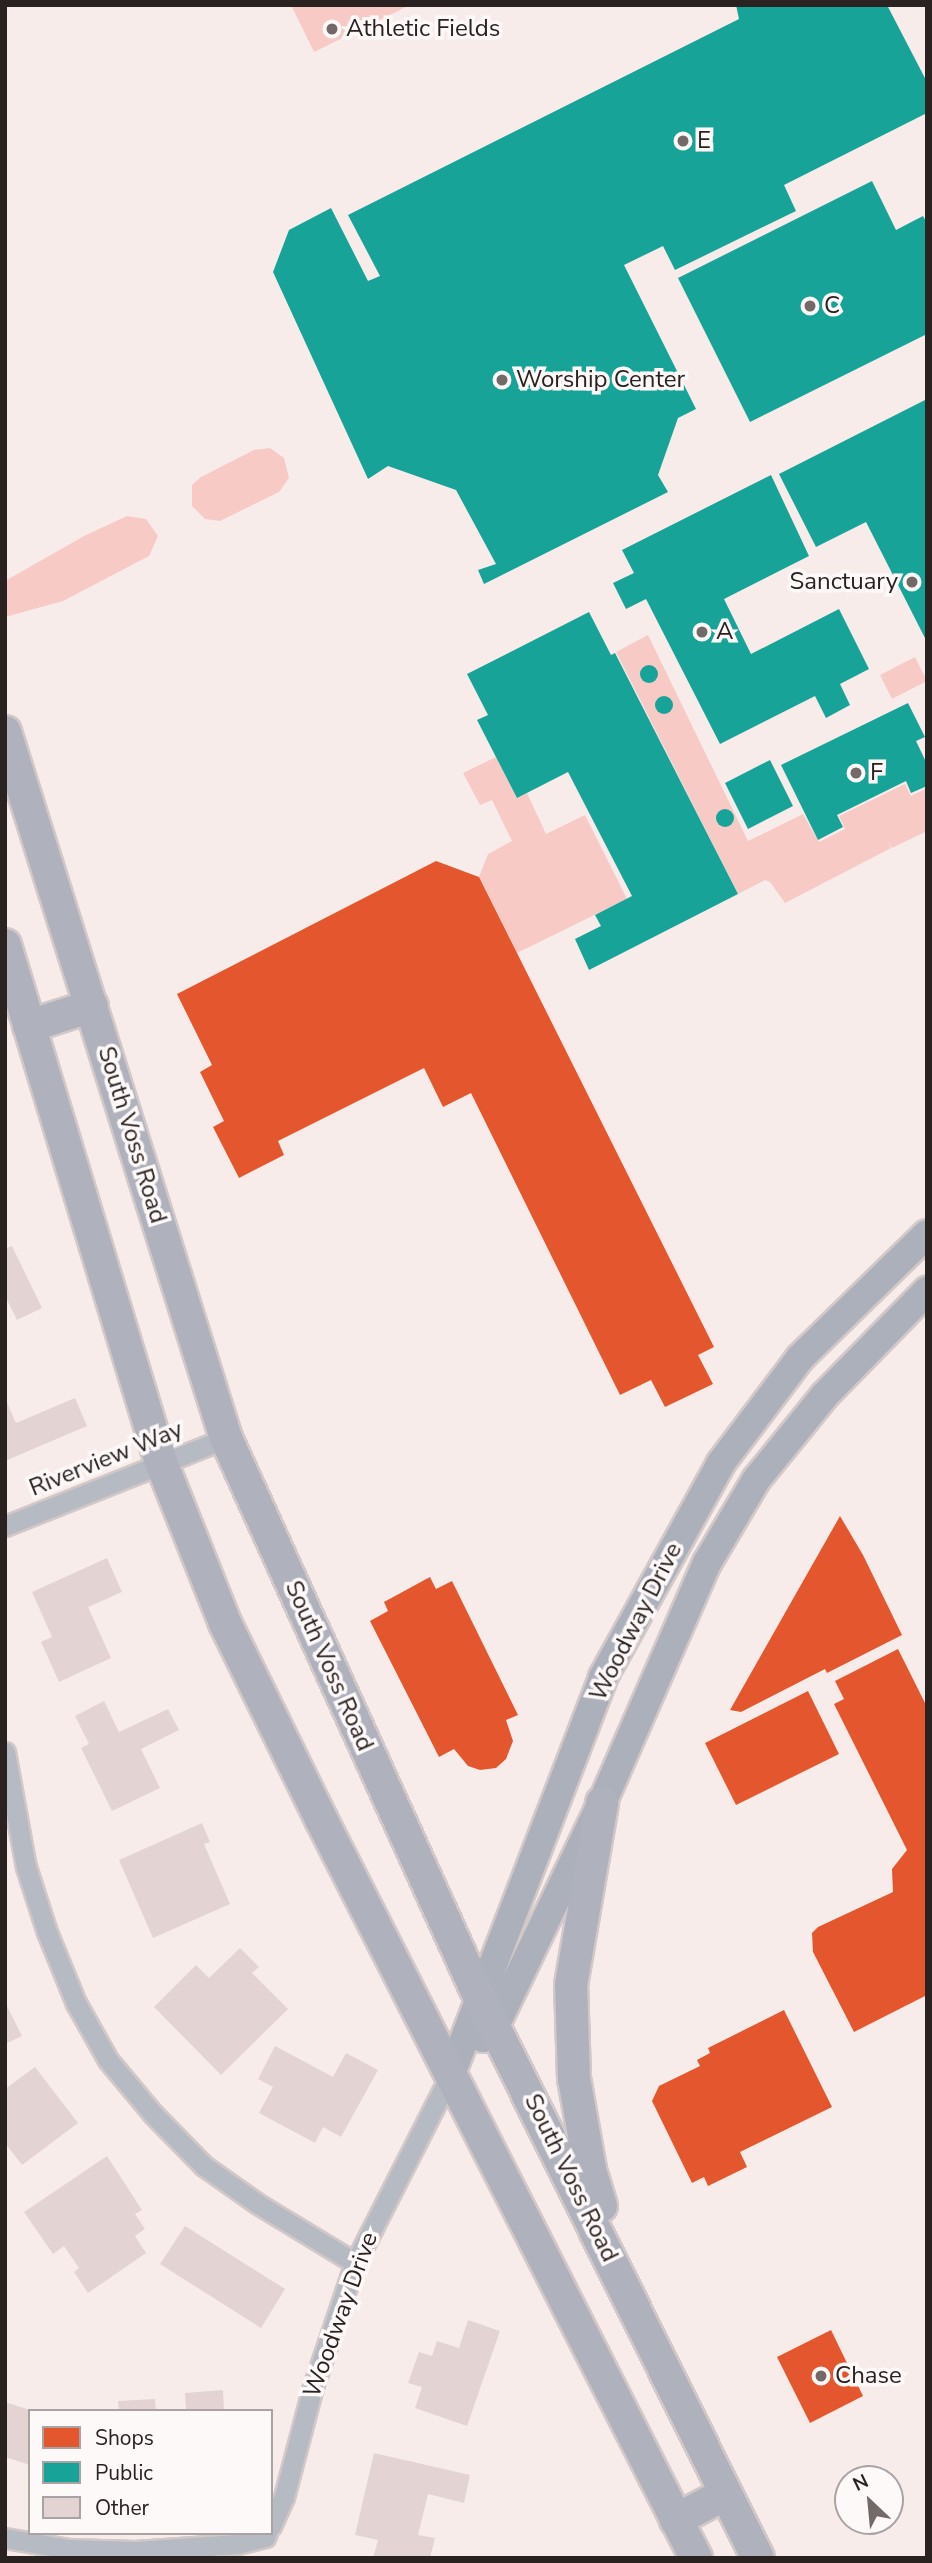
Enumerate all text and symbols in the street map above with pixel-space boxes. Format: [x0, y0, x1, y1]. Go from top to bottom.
place label: Athletic Fields [346, 15, 500, 43]
marker: Athletic Fields [324, 21, 340, 37]
place label: E [697, 127, 711, 155]
marker: E [675, 133, 691, 149]
place label: C [824, 292, 840, 320]
marker: C [802, 298, 818, 314]
place label: Worship Center [516, 366, 685, 394]
marker: Worship Center [494, 372, 510, 388]
place label: Sanctuary [790, 568, 898, 596]
marker: Sanctuary [904, 574, 920, 590]
place label: A [716, 618, 733, 646]
marker: A [694, 624, 710, 640]
place label: F [870, 759, 883, 787]
marker: F [848, 765, 864, 781]
street label: South Voss Road [91, 1043, 173, 1227]
street label: Riverview Way [25, 1415, 187, 1503]
street label: Woodway Drive [584, 1538, 688, 1706]
street label: South Voss Road [279, 1576, 379, 1756]
street label: South Voss Road [518, 2089, 624, 2267]
street label: Woodway Drive [298, 2228, 384, 2402]
place label: Chase [835, 2362, 902, 2390]
marker: Chase [813, 2368, 829, 2384]
legend [28, 2409, 273, 2535]
text: Shops [95, 2424, 154, 2452]
text: Public [95, 2459, 153, 2487]
north arrow [834, 2465, 904, 2535]
text: N [849, 2468, 873, 2498]
text: Other [95, 2494, 149, 2522]

